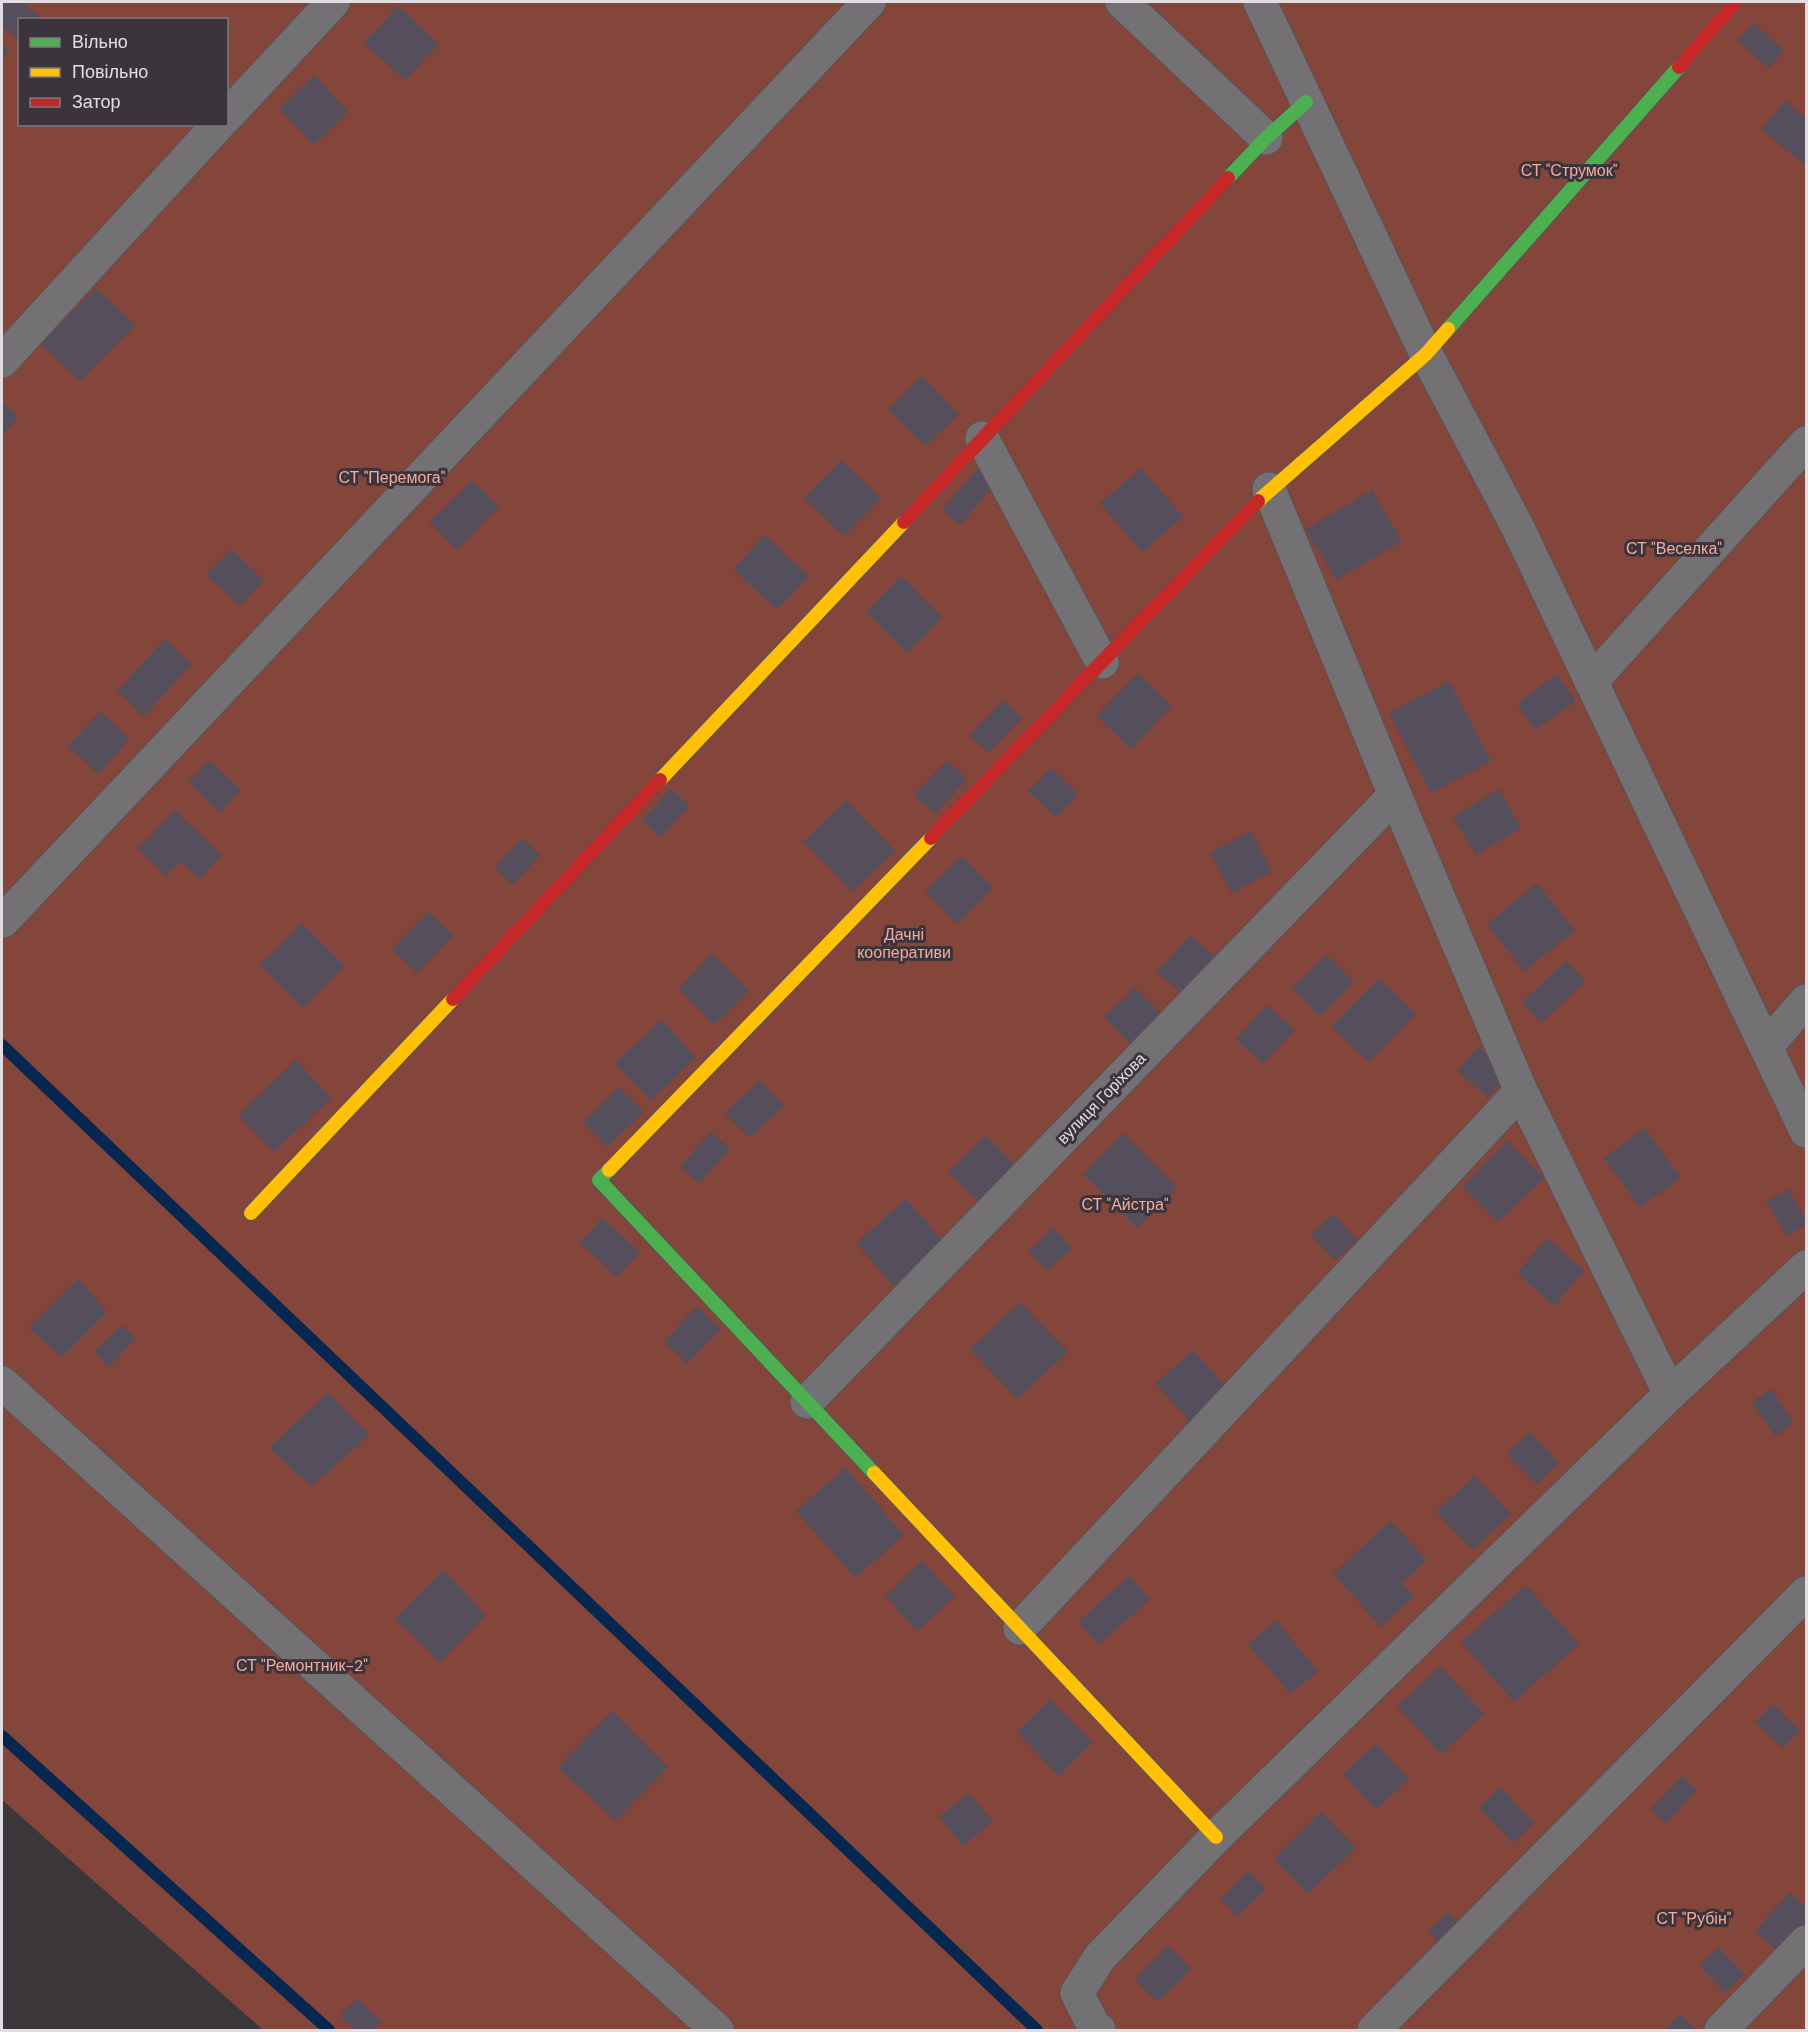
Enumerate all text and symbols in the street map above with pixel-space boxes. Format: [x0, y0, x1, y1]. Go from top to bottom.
legend [18, 18, 228, 126]
text: Вільно [72, 30, 128, 54]
text: Повільно [72, 60, 148, 84]
text: Затор [72, 90, 121, 114]
park label: СТ "Струмок" [1521, 160, 1618, 181]
park label: СТ "Перемога" [339, 467, 446, 488]
park label: СТ "Веселка" [1626, 538, 1722, 559]
park label: Дачні кооперативи [857, 924, 951, 963]
street label: вулиця Горіхова [1052, 1048, 1150, 1148]
park label: СТ "Айстра" [1081, 1194, 1169, 1215]
park label: СТ "Ремонтник-2" [236, 1655, 368, 1676]
park label: СТ "Рубін" [1657, 1908, 1732, 1929]

